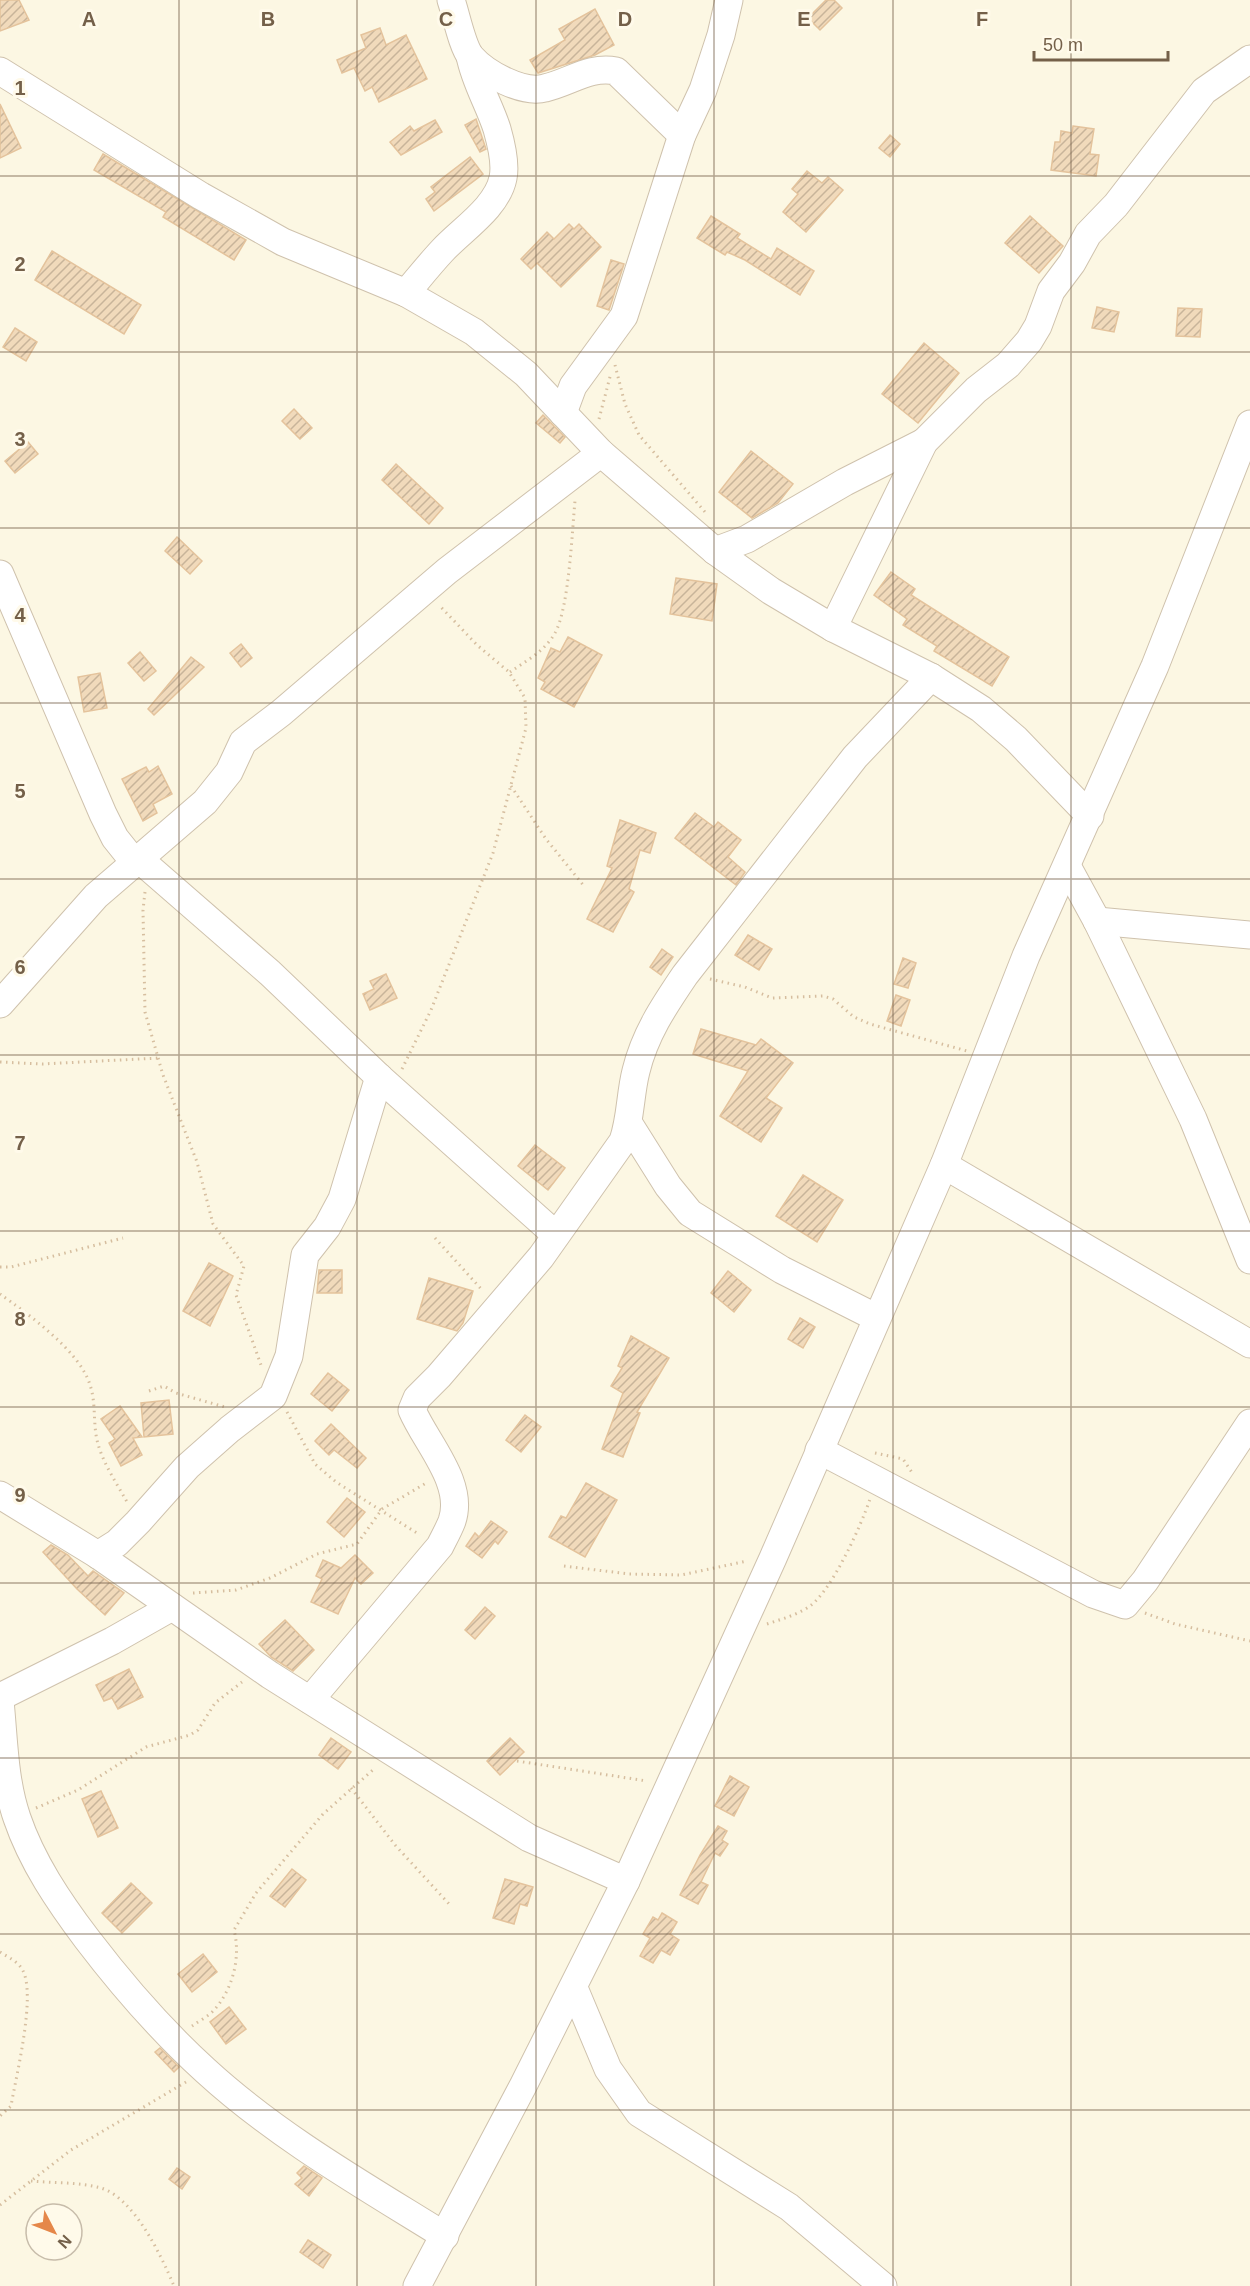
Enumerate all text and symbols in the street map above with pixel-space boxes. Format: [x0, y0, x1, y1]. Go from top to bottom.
text: A [82, 8, 96, 30]
text: B [261, 8, 275, 30]
text: C [439, 8, 453, 30]
text: D [618, 8, 632, 30]
text: E [797, 8, 811, 30]
text: F [976, 8, 988, 30]
scale bar [1034, 24, 1168, 62]
text: 50 m [1043, 35, 1083, 55]
text: 1 [14, 77, 26, 99]
text: 2 [14, 253, 26, 275]
text: 3 [14, 428, 26, 450]
text: 4 [14, 604, 26, 626]
text: 5 [14, 780, 26, 802]
text: 6 [14, 956, 26, 978]
text: 7 [14, 1132, 26, 1154]
text: 8 [14, 1308, 26, 1330]
text: 9 [14, 1484, 26, 1506]
north arrow [24, 2202, 84, 2262]
text: N [55, 2232, 75, 2252]

